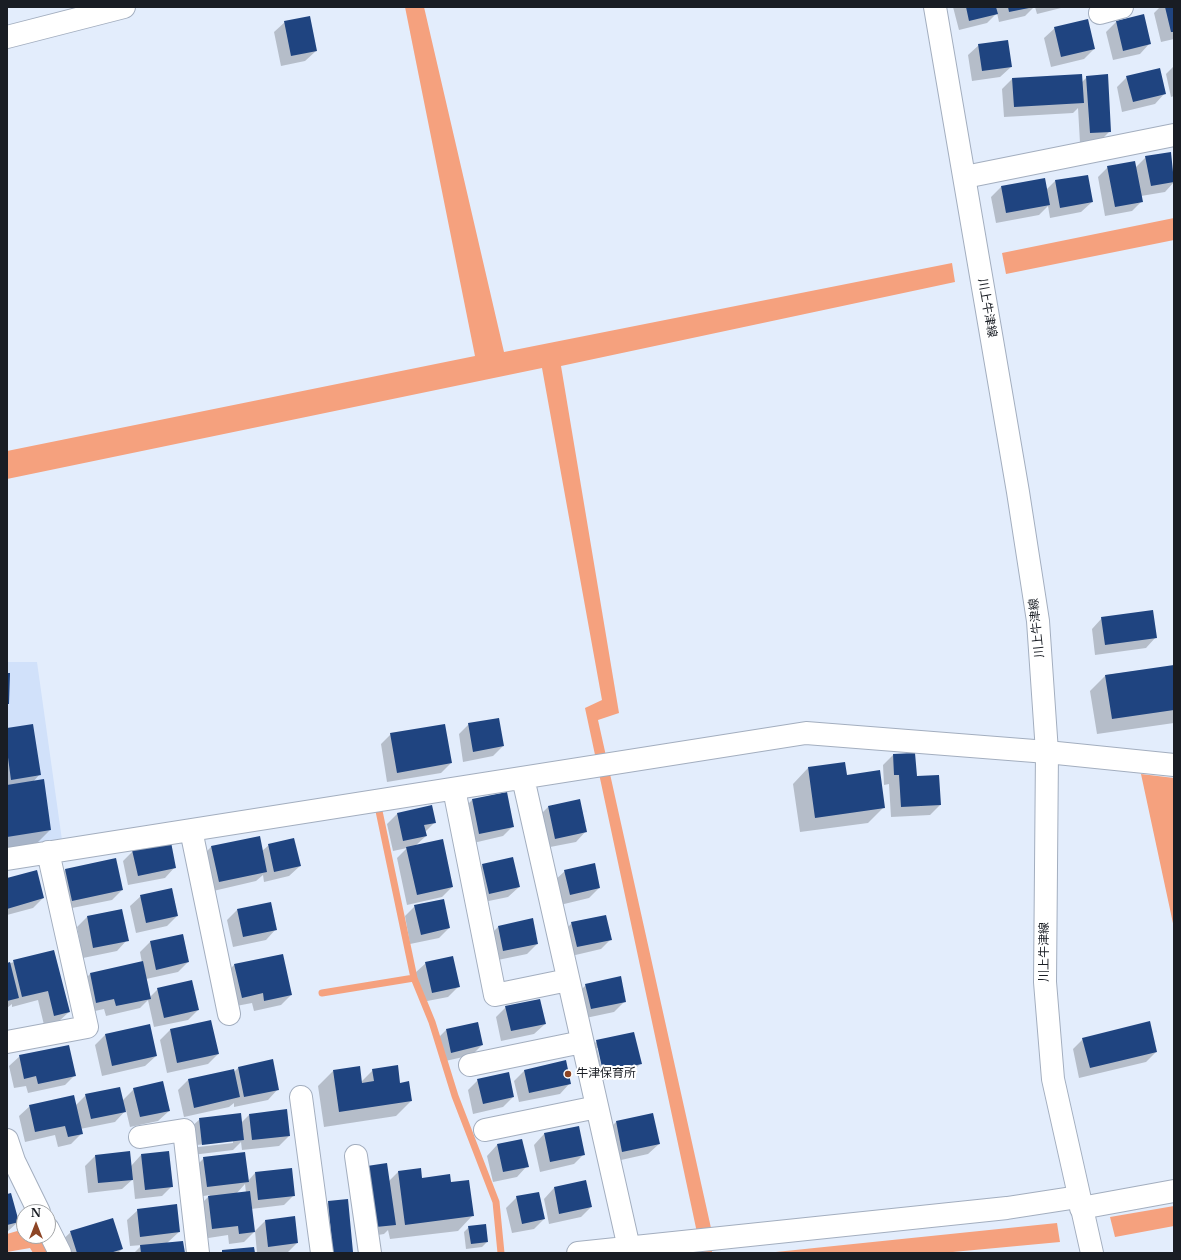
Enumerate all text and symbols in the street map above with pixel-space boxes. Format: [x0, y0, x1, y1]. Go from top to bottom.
street label: 川上牛津線 [975, 277, 999, 339]
street label: 川上牛津線 [1027, 597, 1047, 659]
street label: 川上牛津線 [1038, 922, 1052, 982]
place label: 牛津保育所 [576, 1067, 636, 1081]
marker: 牛津保育所 [563, 1069, 573, 1079]
north arrow [16, 1204, 56, 1244]
text: N [31, 1206, 41, 1220]

